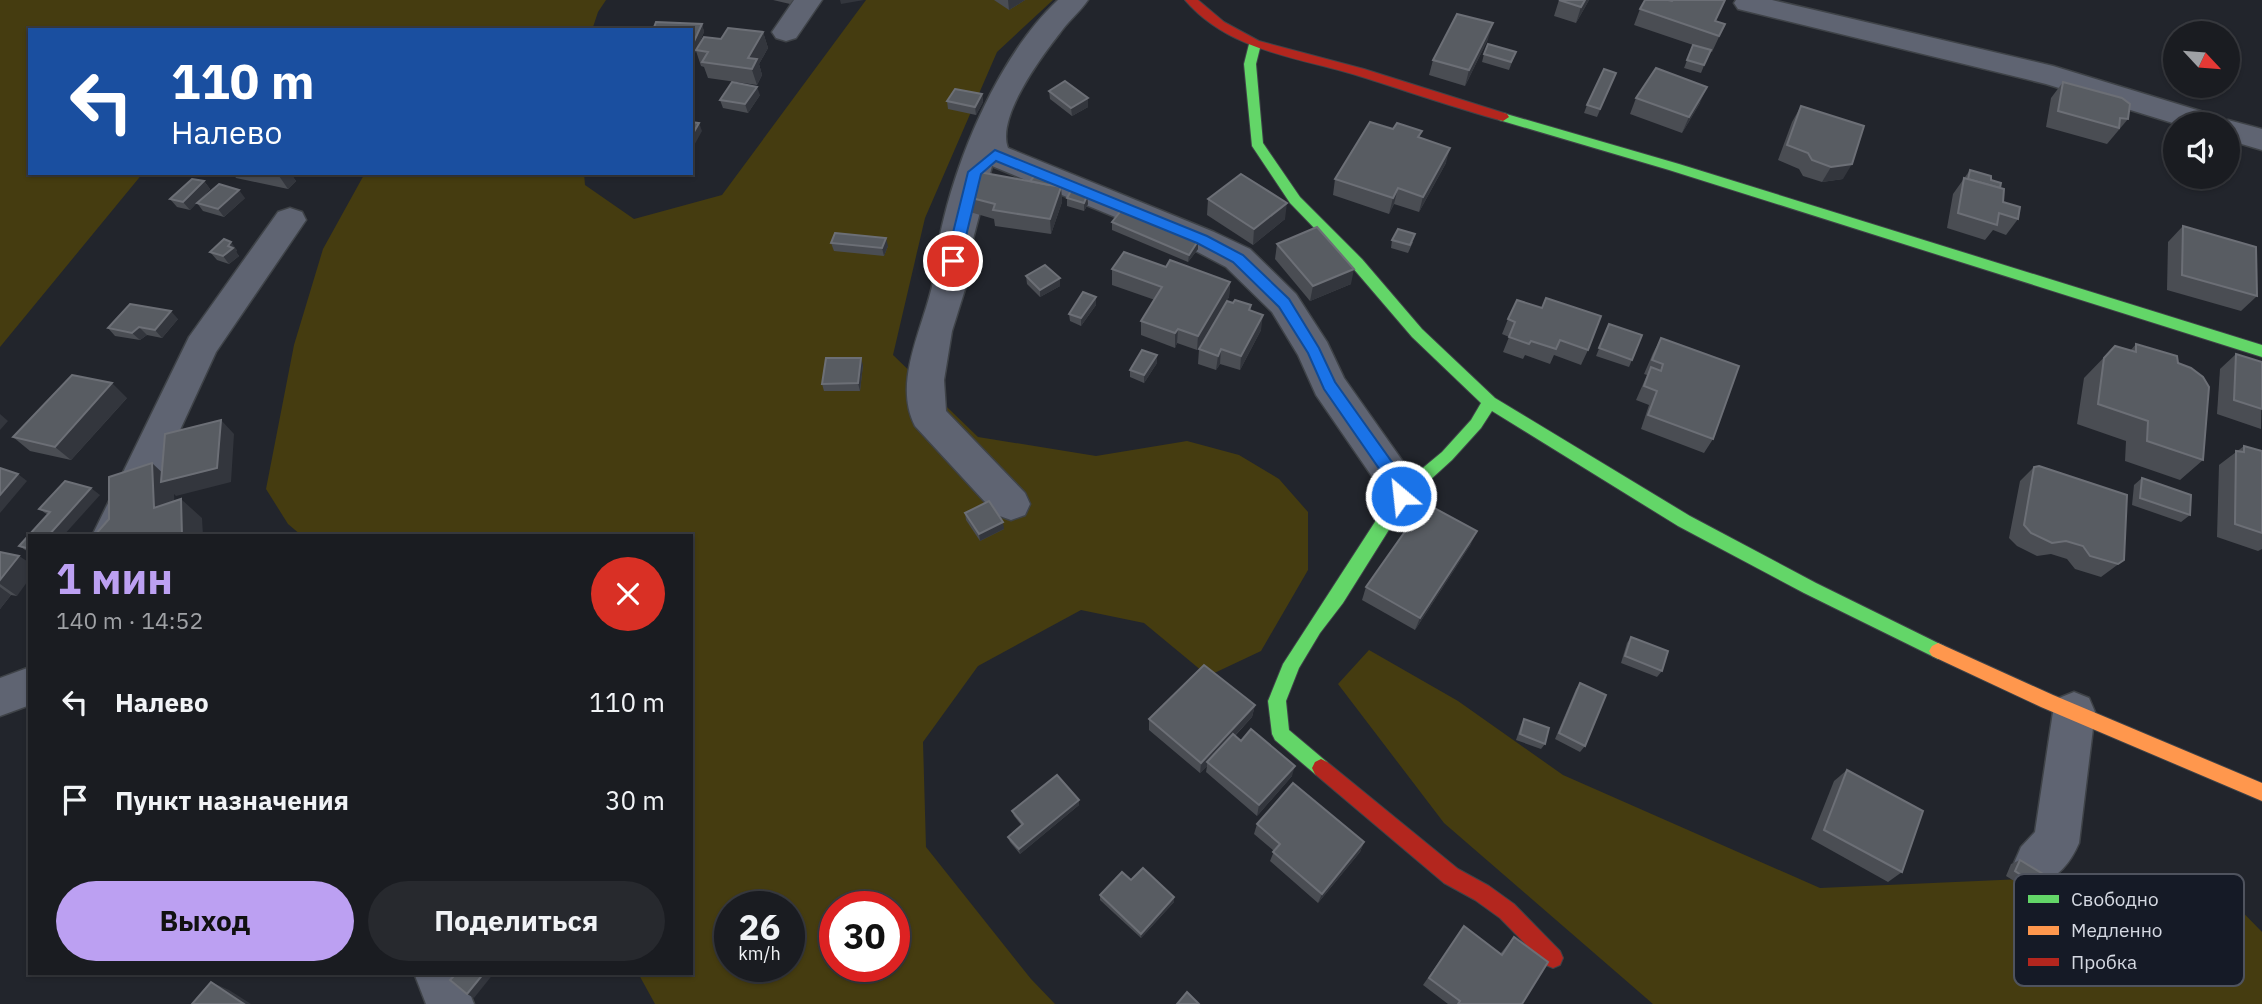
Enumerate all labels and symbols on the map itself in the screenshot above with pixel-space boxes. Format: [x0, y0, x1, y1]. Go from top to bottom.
north arrow [2163, 21, 2240, 98]
pin [923, 231, 983, 291]
position arrow [1364, 459, 1438, 533]
legend [2014, 874, 2244, 986]
text: Свободно [2071, 887, 2159, 911]
speed limit sign: 30 [819, 891, 910, 982]
text: Медленно [2071, 918, 2162, 942]
text: Пробка [2071, 950, 2137, 974]

